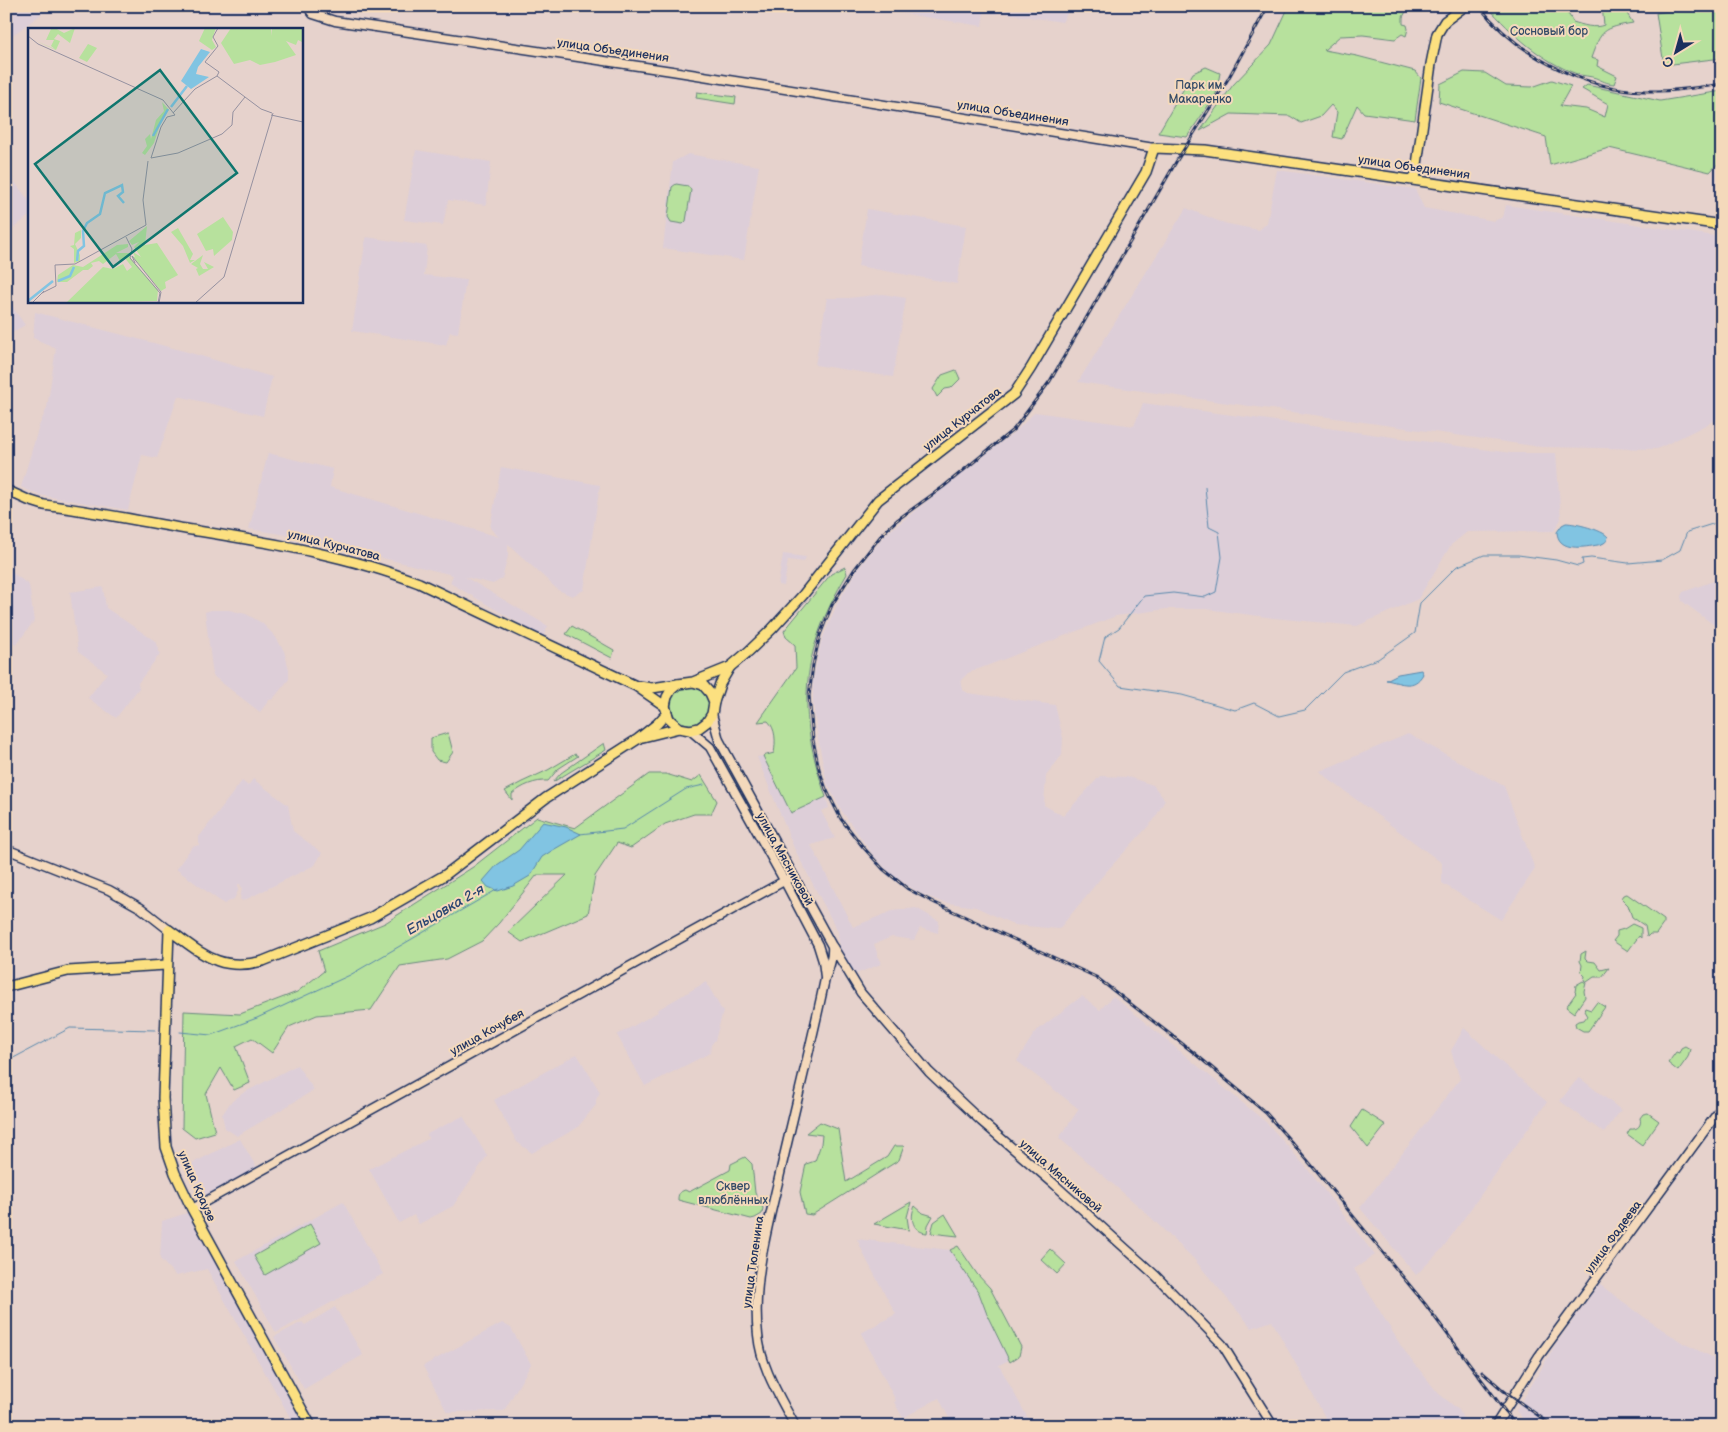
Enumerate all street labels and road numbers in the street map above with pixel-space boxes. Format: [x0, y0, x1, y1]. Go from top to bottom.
street label: улица Объединения [556, 35, 670, 66]
street label: улица Объединения [956, 97, 1070, 130]
street label: улица Объединения [1357, 152, 1471, 183]
street label: улица Курчатова [920, 384, 1004, 454]
street label: улица Курчатова [286, 527, 382, 564]
street label: улица Мясниковой [753, 810, 816, 909]
street label: улица Кочубея [448, 1006, 527, 1059]
street label: улица Мясниковой [1016, 1136, 1105, 1216]
street label: улица Краузе [174, 1148, 219, 1224]
street label: улица Фадеева [1582, 1198, 1645, 1277]
street label: улица Тюленина [740, 1215, 767, 1309]

